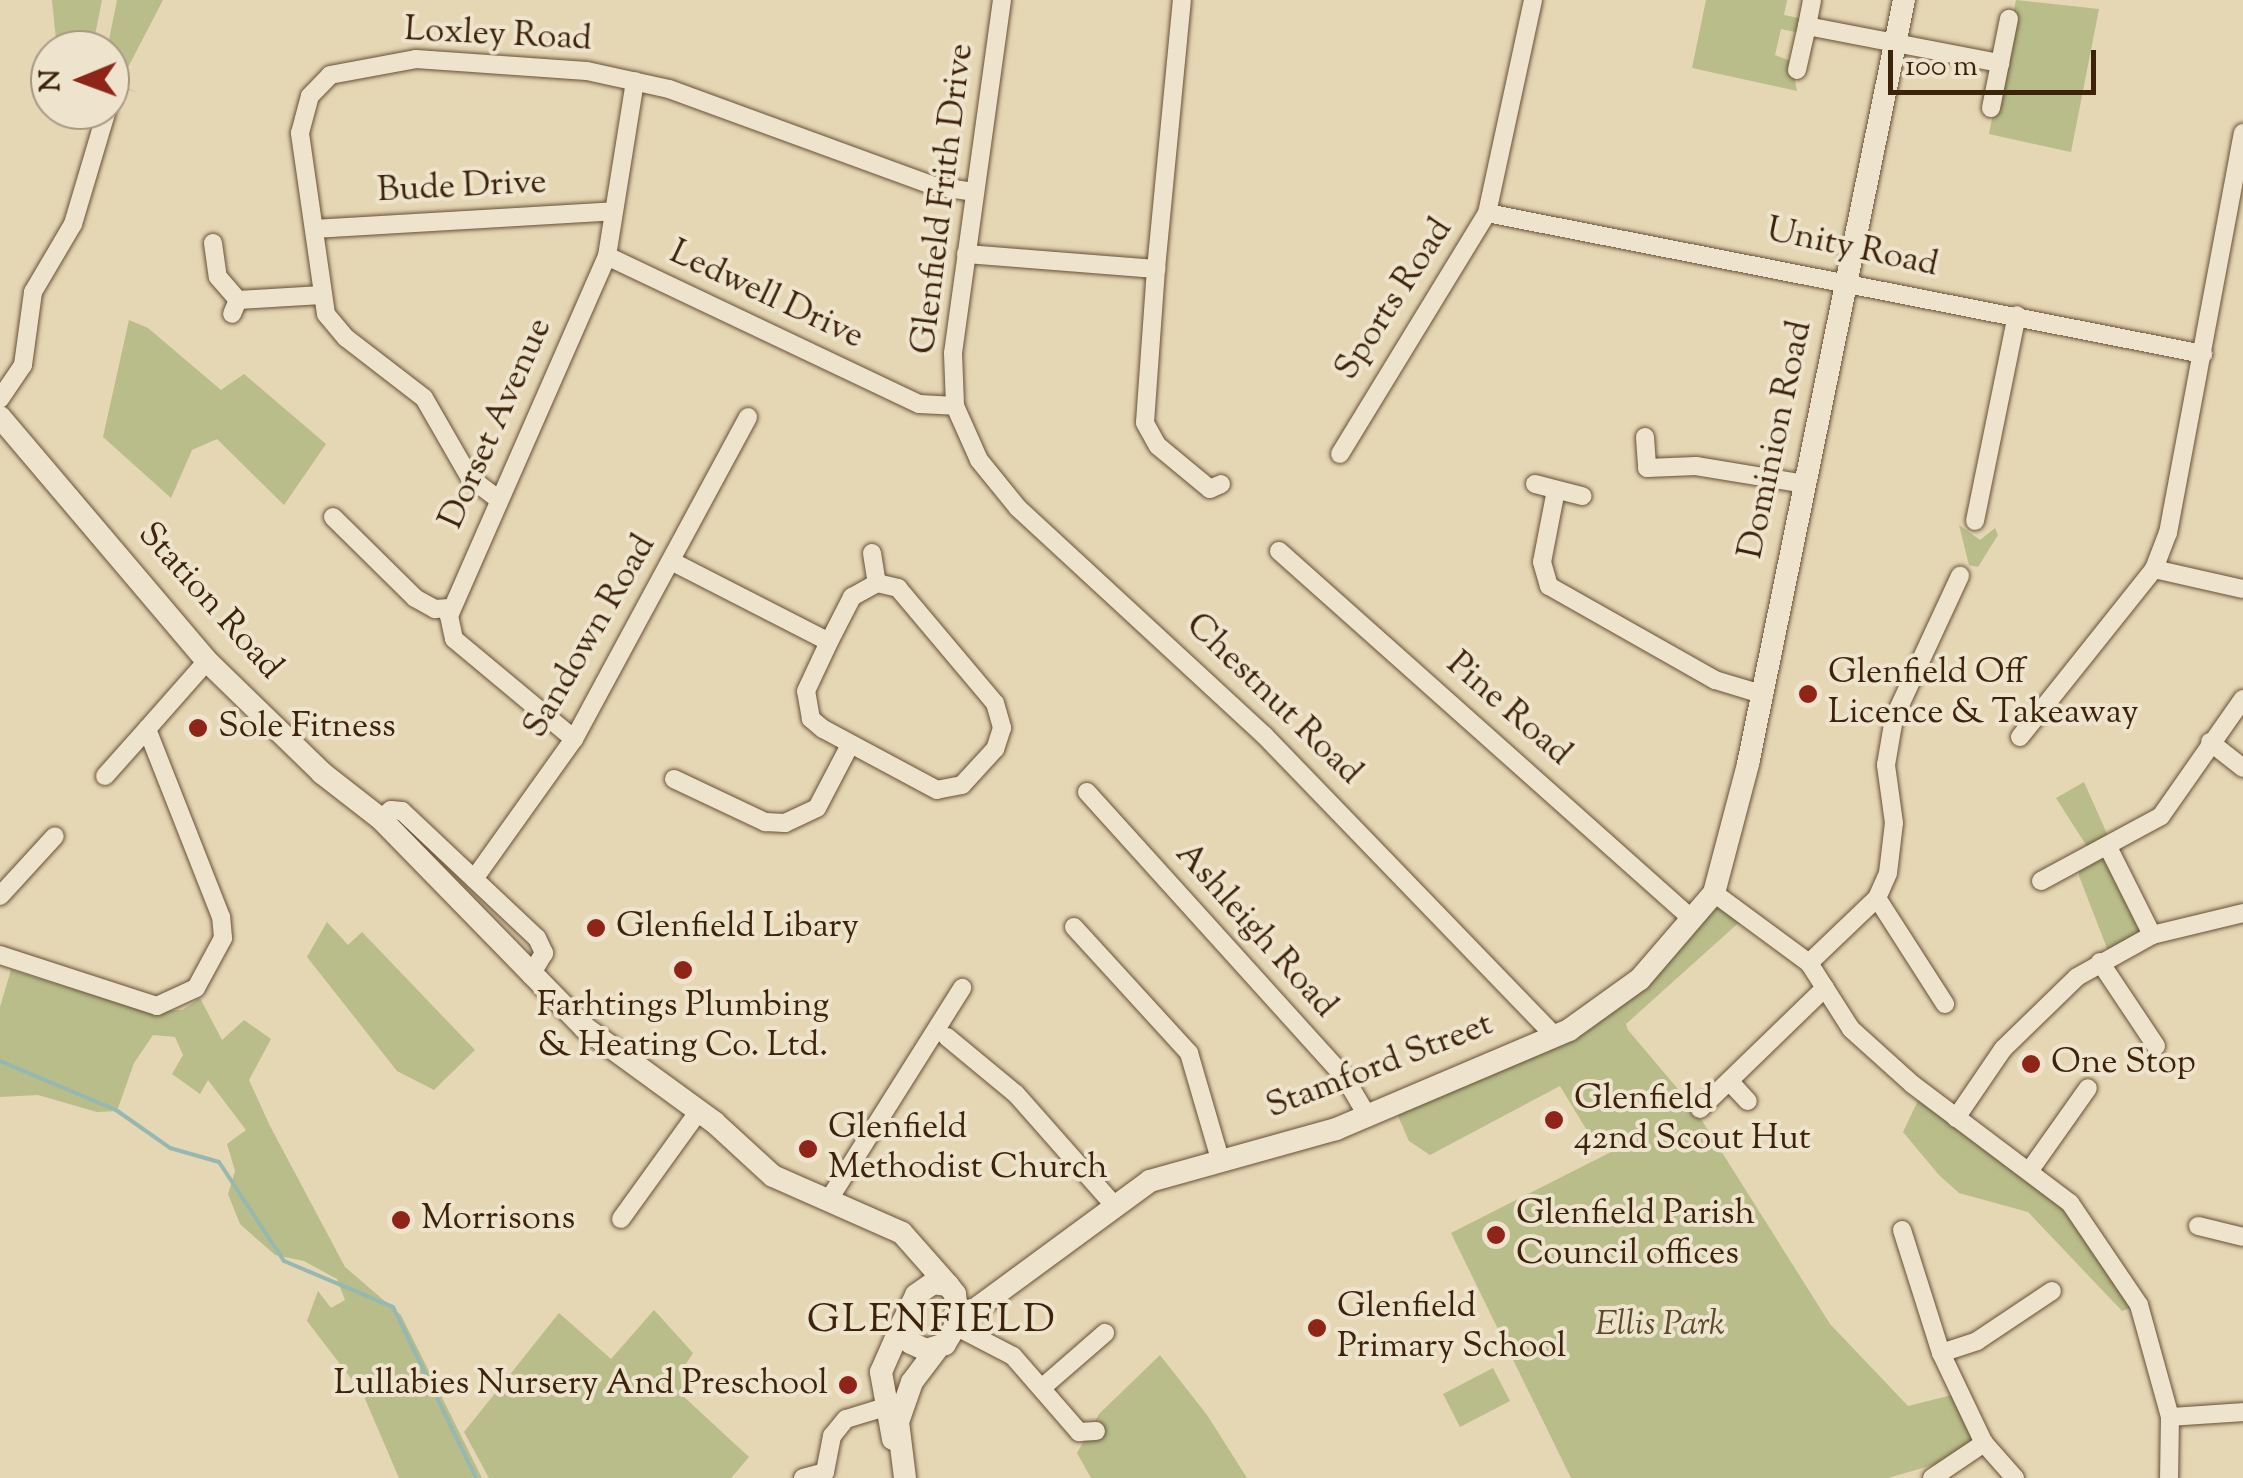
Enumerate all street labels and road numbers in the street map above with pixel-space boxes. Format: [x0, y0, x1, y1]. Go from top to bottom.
street label: Loxley Road [403, 10, 593, 62]
street label: Glenfield Frith Drive [904, 41, 984, 357]
street label: Bude Drive [376, 163, 548, 213]
street label: Unity Road [1762, 210, 1942, 288]
street label: Sports Road [1327, 211, 1463, 389]
street label: Ledwell Drive [662, 233, 870, 359]
street label: Dorset Avenue [432, 312, 562, 536]
street label: Dominion Road [1731, 317, 1823, 563]
street label: Station Road [128, 515, 290, 689]
street label: Sandown Road [516, 528, 666, 746]
street label: Chestnut Road [1176, 605, 1370, 795]
street label: Pine Road [1437, 644, 1579, 776]
street label: Ashleigh Road [1165, 834, 1345, 1028]
street label: Stamford Street [1261, 1005, 1499, 1129]

